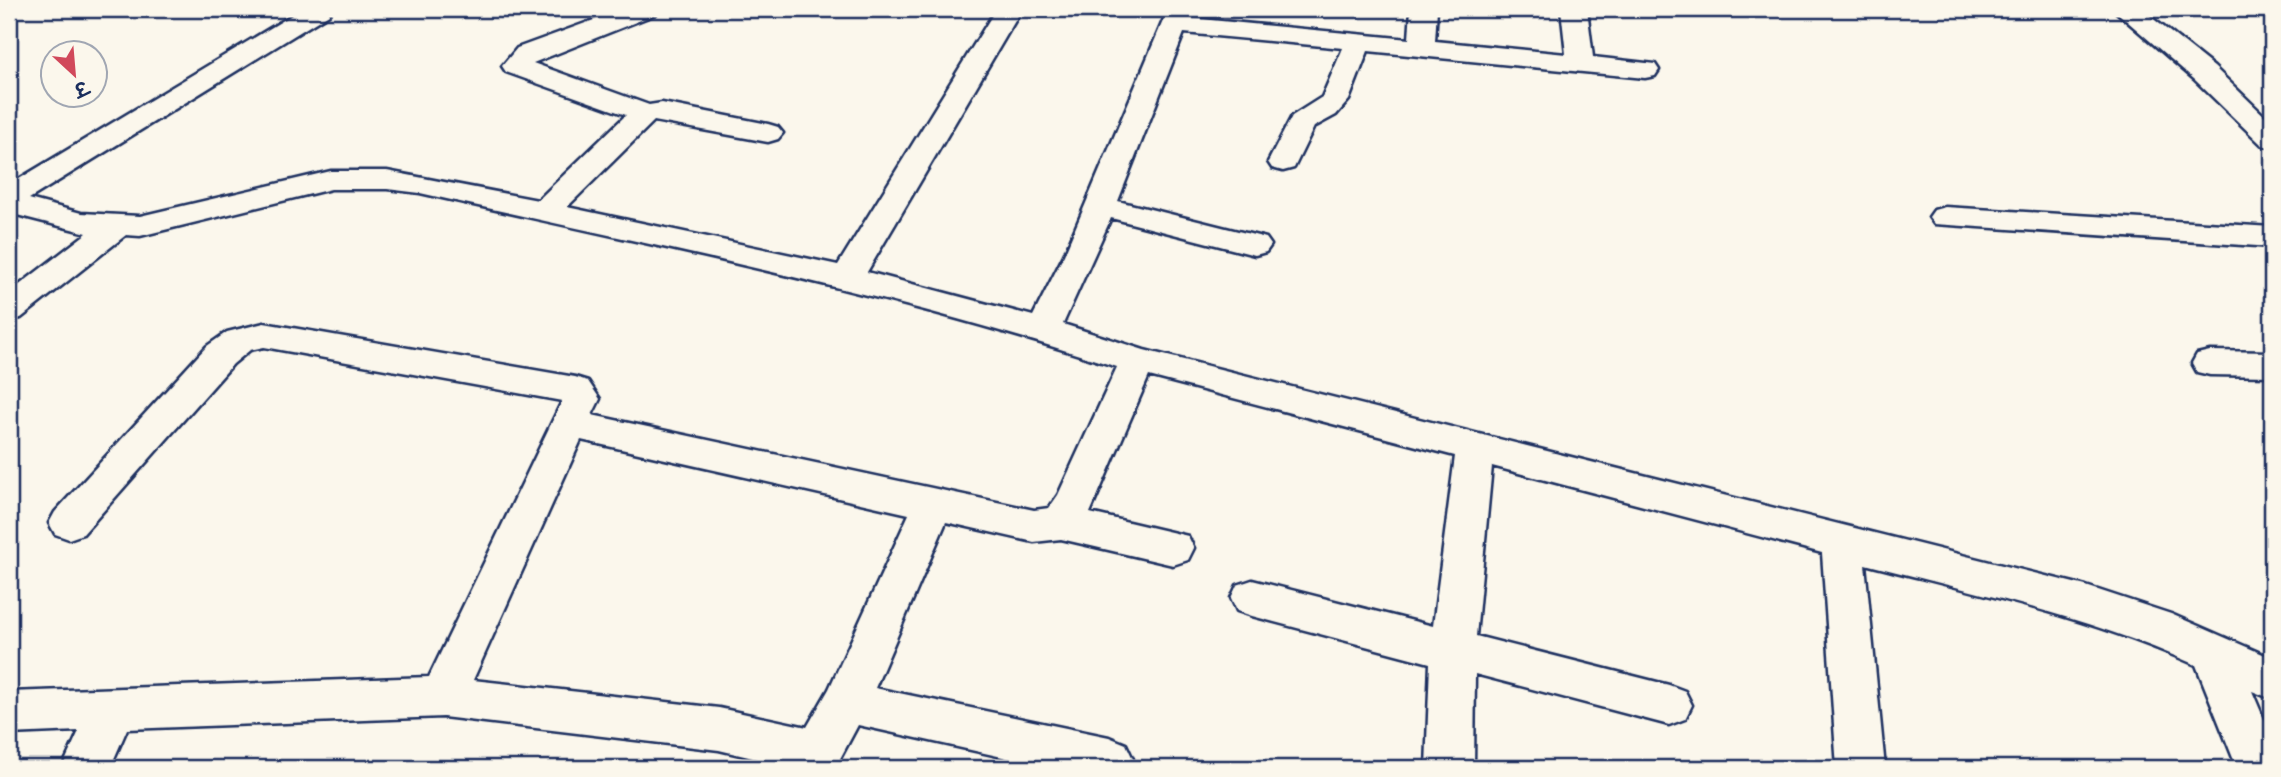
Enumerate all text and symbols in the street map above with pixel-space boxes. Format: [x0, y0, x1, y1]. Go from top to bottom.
north arrow [38, 38, 108, 108]
text: उ [67, 72, 92, 100]

